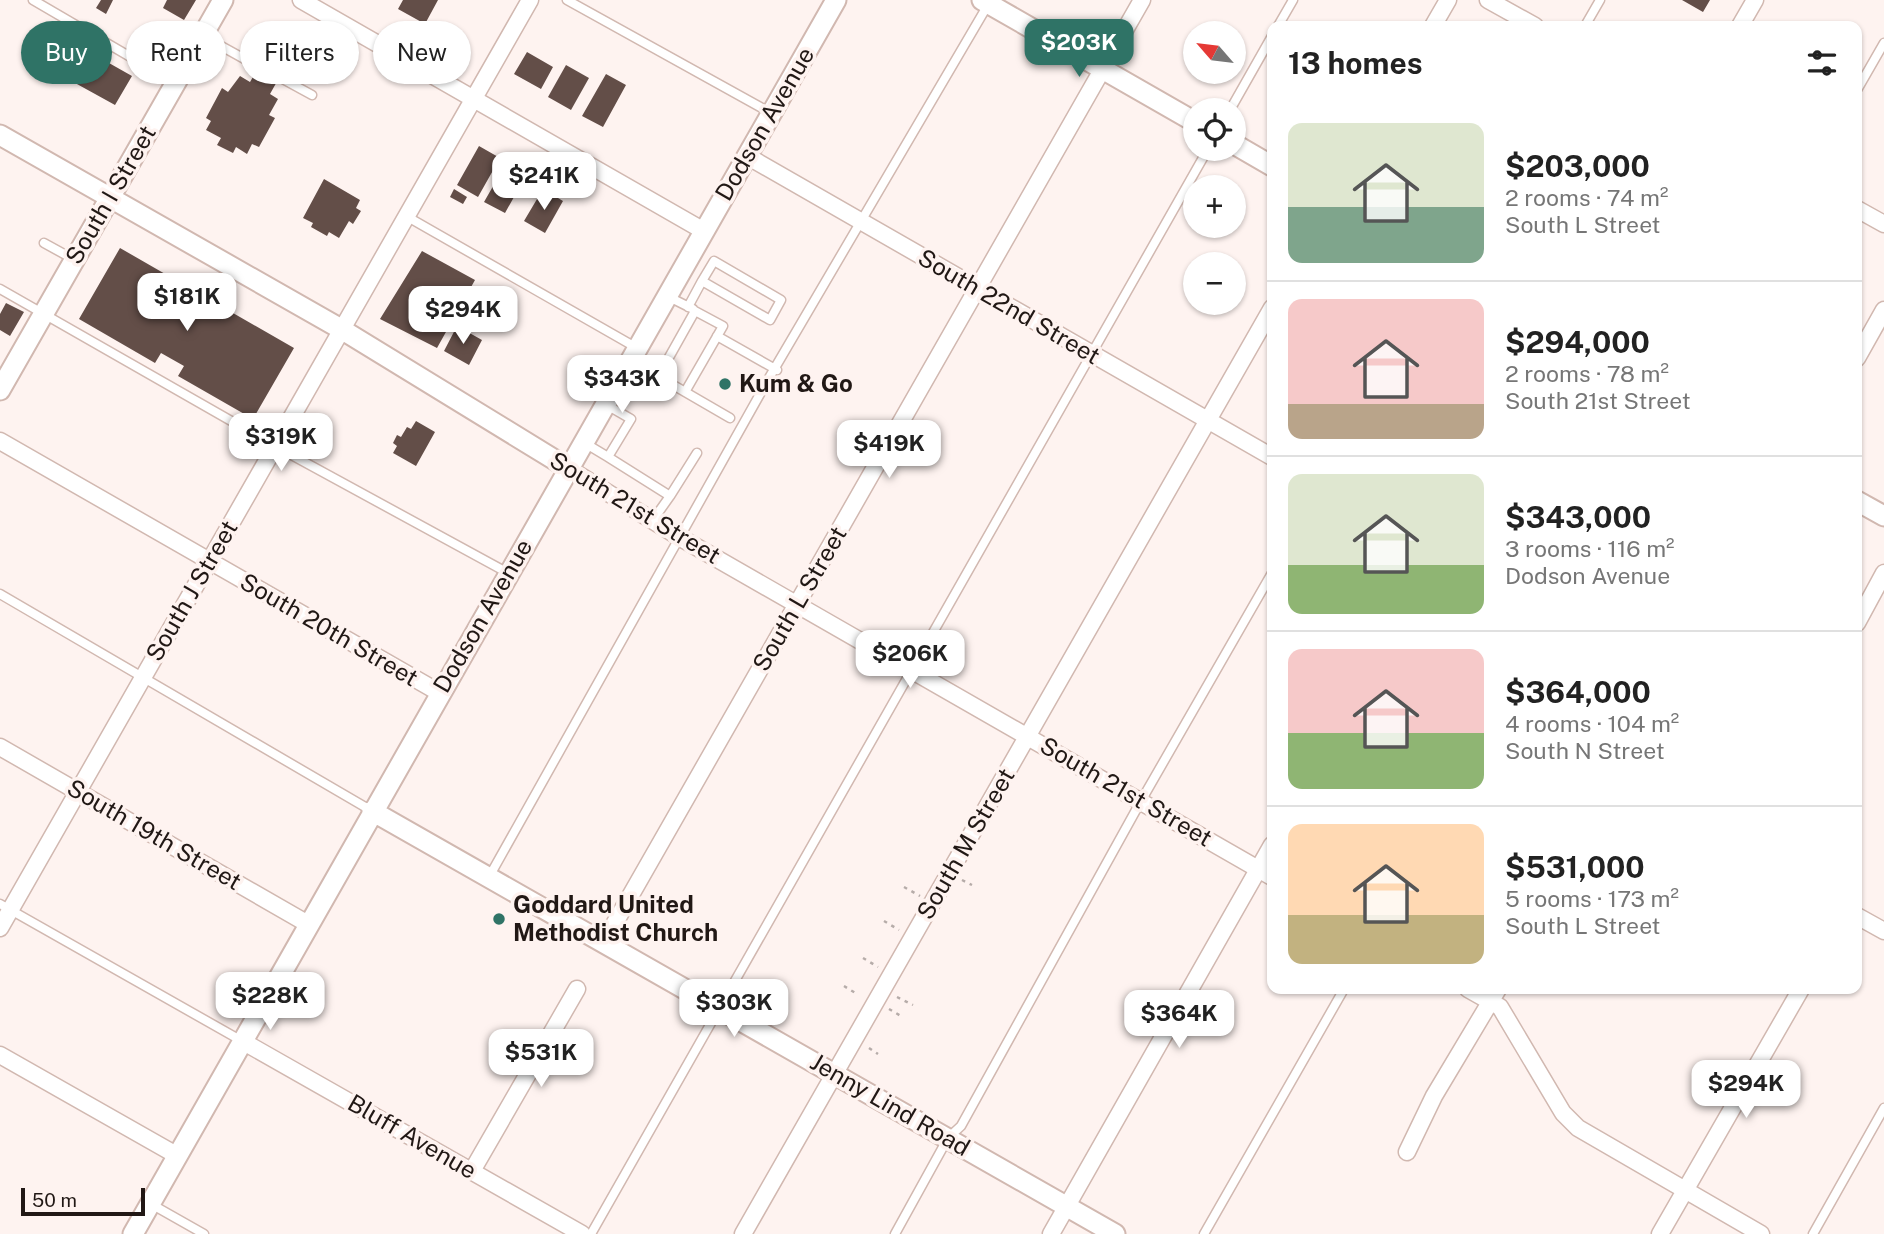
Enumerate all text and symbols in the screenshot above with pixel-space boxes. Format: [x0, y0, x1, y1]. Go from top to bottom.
pin: $203K [1030, 20, 1128, 79]
chip: Buy [21, 21, 112, 84]
chip: Rent [126, 21, 226, 84]
chip: Filters [240, 21, 359, 84]
chip: New [373, 21, 471, 84]
north arrow [1183, 21, 1246, 84]
map controls [1183, 21, 1246, 315]
text: $203K [1041, 28, 1117, 55]
street label: Dodson Avenue [709, 42, 819, 205]
icon: filters [1803, 44, 1841, 82]
text: 13 homes [1288, 45, 1423, 81]
button: locate [1183, 98, 1246, 161]
street label: South I Street [59, 120, 161, 269]
text: $203,000 [1505, 148, 1650, 184]
icon: home [1344, 151, 1428, 235]
pin: $241K [495, 152, 593, 212]
text: $241K [508, 161, 580, 188]
button: + [1183, 175, 1246, 238]
text: 2 rooms · 74 m² [1505, 184, 1668, 211]
text: South L Street [1505, 211, 1661, 238]
street label: South 22nd Street [914, 243, 1105, 370]
button: − [1183, 252, 1246, 315]
pin: $181K [138, 274, 236, 333]
text: $181K [153, 282, 221, 309]
pin: $294K [414, 286, 512, 346]
text: $294K [425, 295, 501, 322]
text: $294,000 [1505, 324, 1650, 360]
icon: home [1344, 327, 1428, 411]
pin: $343K [573, 356, 671, 415]
text: 2 rooms · 78 m² [1505, 360, 1669, 387]
text: $343K [583, 364, 661, 391]
place label: Kum & Go [739, 369, 853, 397]
marker: Kum & Go [717, 376, 733, 392]
text: South 21st Street [1505, 387, 1691, 414]
pin: $319K [232, 414, 330, 473]
pin: $419K [840, 420, 938, 480]
text: $319K [245, 422, 317, 449]
text: $419K [853, 429, 925, 456]
street label: South 21st Street [545, 445, 726, 569]
text: $343,000 [1505, 499, 1651, 535]
icon: home [1344, 502, 1428, 586]
street label: South J Street [140, 515, 243, 666]
street label: South L Street [746, 521, 852, 676]
street label: Dodson Avenue [427, 534, 537, 697]
text: 3 rooms · 116 m² [1505, 535, 1675, 562]
text: Dodson Avenue [1505, 562, 1670, 589]
street label: South 20th Street [236, 567, 423, 691]
pin: $206K [861, 630, 959, 690]
text: $206K [872, 639, 948, 666]
text: $364,000 [1505, 674, 1651, 710]
icon: home [1344, 677, 1428, 761]
text: 4 rooms · 104 m² [1505, 710, 1679, 737]
street label: South 21st Street [1036, 731, 1217, 852]
text: South N Street [1505, 737, 1665, 764]
street label: South M Street [911, 763, 1020, 924]
street label: South 19th Street [62, 773, 247, 895]
text: $531,000 [1505, 849, 1645, 885]
icon: home [1344, 852, 1428, 936]
text: 5 rooms · 173 m² [1505, 885, 1679, 912]
place label: Goddard United Methodist Church [513, 890, 718, 946]
marker: Goddard United Methodist Church [491, 911, 507, 927]
text: South L Street [1505, 912, 1661, 939]
pin: $228K [221, 972, 319, 1032]
pin: $303K [685, 979, 783, 1039]
text: $228K [232, 981, 308, 1008]
text: $303K [695, 988, 773, 1015]
pin: $364K [1130, 990, 1228, 1050]
text: $364K [1140, 999, 1218, 1026]
pin: $531K [492, 1030, 590, 1089]
text: $531K [505, 1038, 577, 1065]
street label: Jenny Lind Road [806, 1047, 975, 1161]
pin: $294K [1697, 1060, 1795, 1120]
text: $294K [1708, 1069, 1784, 1096]
street label: Bluff Avenue [343, 1088, 482, 1184]
scale bar [21, 1185, 145, 1217]
text: 50 m [32, 1189, 77, 1211]

